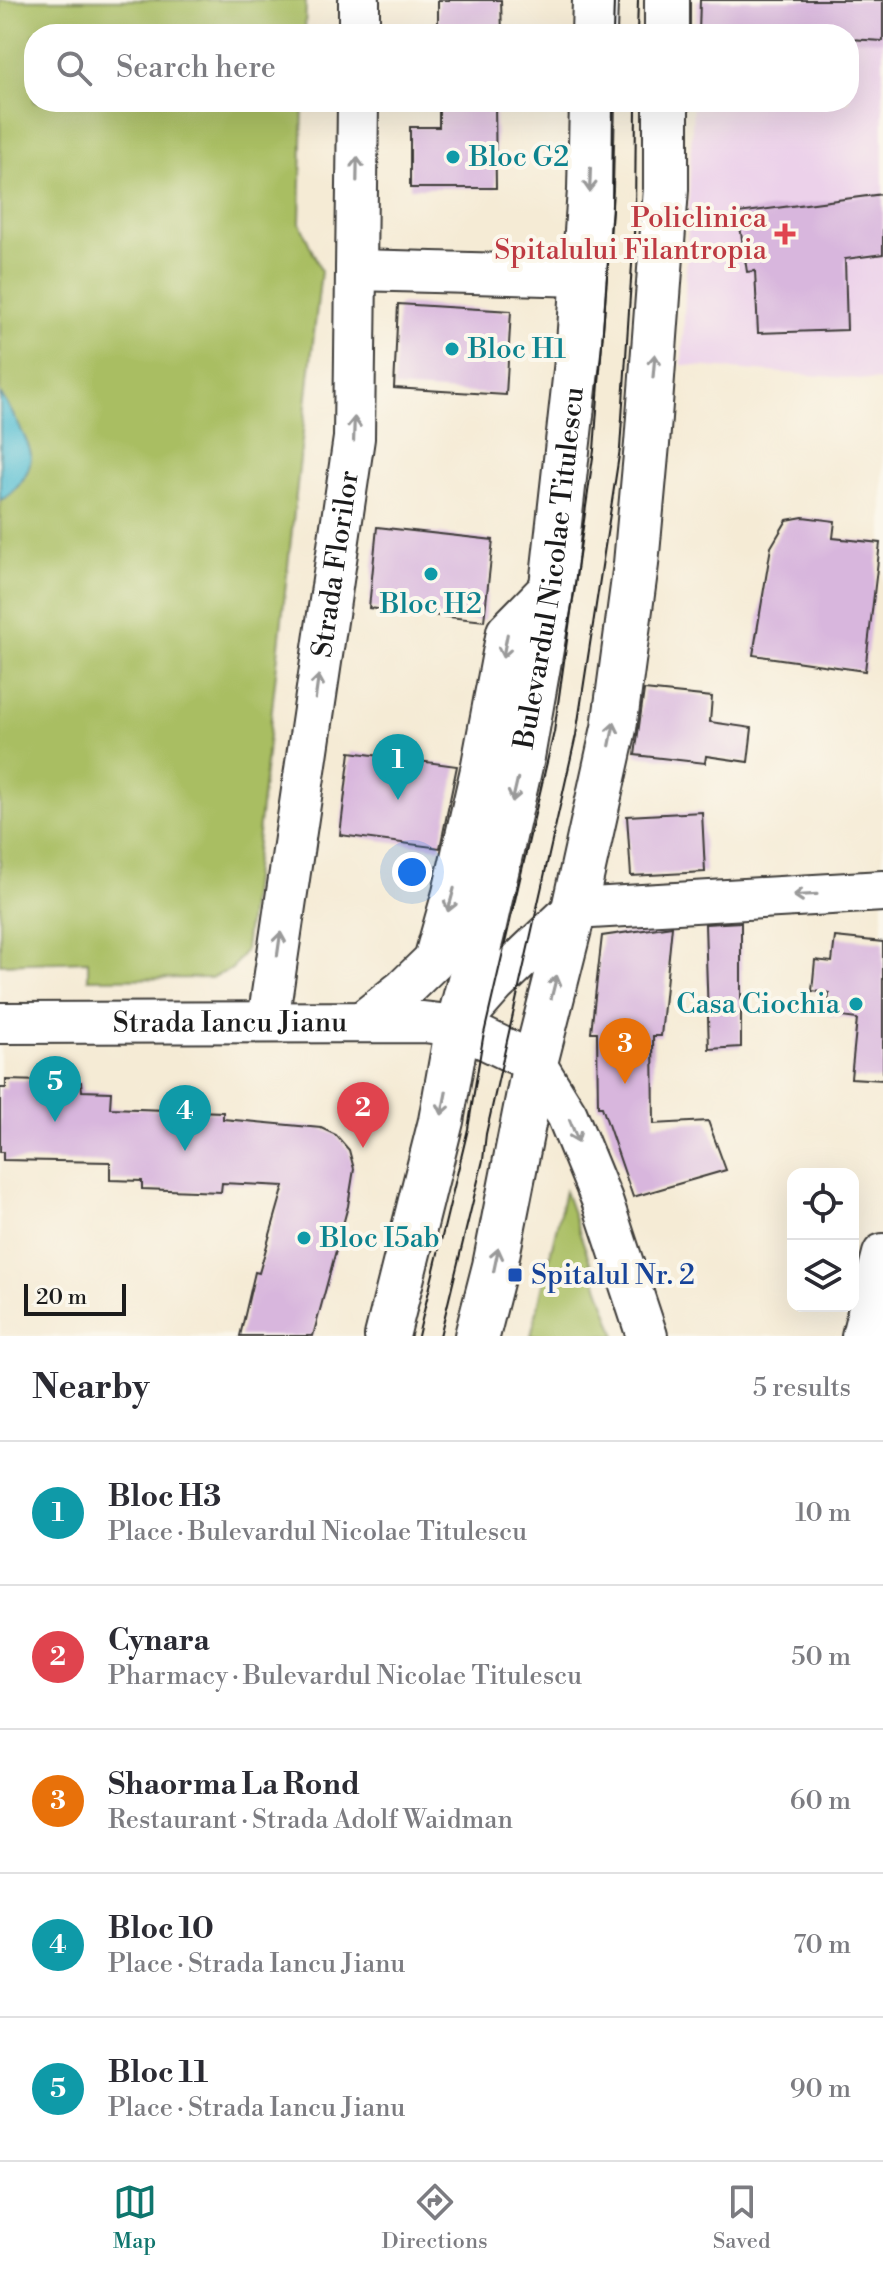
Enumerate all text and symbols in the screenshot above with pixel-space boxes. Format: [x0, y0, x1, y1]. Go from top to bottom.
search box [24, 24, 859, 112]
icon: search [52, 46, 96, 90]
text: Search here [116, 49, 276, 87]
place label: Bloc G2 [468, 140, 569, 175]
marker: Bloc G2 [444, 148, 462, 166]
one-way arrow [349, 156, 365, 183]
one-way arrow [582, 166, 598, 193]
place label: Policlinica Spitalului Filantropia [494, 201, 768, 268]
marker: Policlinica Spitalului Filantropia [774, 223, 796, 245]
place label: Bloc H1 [467, 332, 566, 367]
marker: Bloc H1 [443, 340, 461, 358]
one-way arrow [647, 353, 662, 380]
street label: Bulevardul Nicolae Titulescu [506, 385, 592, 753]
one-way arrow [346, 416, 361, 443]
street label: Strada Florilor [304, 468, 366, 660]
marker: Bloc H2 [422, 565, 440, 583]
place label: Bloc H2 [379, 587, 482, 622]
one-way arrow [496, 633, 511, 658]
one-way arrow [310, 674, 325, 700]
one-way arrow [605, 722, 620, 747]
pin: 1 [372, 734, 424, 800]
one-way arrow [506, 777, 521, 803]
your location [392, 852, 432, 892]
one-way arrow [442, 887, 457, 913]
one-way arrow [792, 888, 819, 903]
one-way arrow [272, 932, 287, 957]
one-way arrow [548, 975, 563, 1001]
place label: Casa Ciochia [676, 987, 841, 1022]
marker: Casa Ciochia [847, 995, 865, 1013]
street label: Strada Iancu Jianu [113, 1005, 347, 1040]
pin: 3 [599, 1018, 651, 1084]
pin: 5 [29, 1056, 81, 1122]
pin: 2 [337, 1082, 389, 1148]
pin: 4 [159, 1085, 211, 1151]
one-way arrow [436, 1089, 451, 1115]
one-way arrow [567, 1118, 582, 1143]
map controls [787, 1168, 859, 1312]
button: locate [787, 1168, 859, 1240]
place label: Bloc I5ab [319, 1221, 440, 1256]
marker: Bloc I5ab [295, 1229, 313, 1247]
button: layers [787, 1240, 859, 1312]
one-way arrow [489, 1248, 504, 1274]
place label: Spitalul Nr. 2 [531, 1258, 695, 1293]
marker: Spitalul Nr. 2 [506, 1266, 524, 1284]
scale bar [24, 1280, 126, 1316]
text: 20 m [36, 1284, 87, 1311]
text: Nearby [32, 1367, 150, 1409]
text: 5 results [753, 1372, 851, 1404]
text: Bloc H3 [108, 1478, 221, 1516]
text: 1 [52, 1497, 64, 1529]
text: 10 m [795, 1497, 851, 1529]
text: Place · Bulevardul Nicolae Titulescu [108, 1516, 527, 1548]
text: Cynara [108, 1622, 210, 1660]
text: 2 [50, 1641, 66, 1673]
text: 50 m [791, 1641, 851, 1673]
text: Pharmacy · Bulevardul Nicolae Titulescu [108, 1660, 582, 1692]
text: Shaorma La Rond [108, 1766, 360, 1804]
text: 3 [50, 1785, 66, 1817]
text: 60 m [790, 1785, 851, 1817]
text: Restaurant · Strada Adolf Waidman [108, 1804, 513, 1836]
text: Bloc 10 [108, 1910, 214, 1948]
text: 4 [49, 1929, 67, 1961]
text: 70 m [793, 1929, 851, 1961]
text: Place · Strada Iancu Jianu [108, 1948, 405, 1980]
text: Bloc 11 [108, 2054, 208, 2092]
text: 5 [50, 2073, 66, 2105]
text: 90 m [790, 2073, 851, 2105]
text: Place · Strada Iancu Jianu [108, 2092, 405, 2124]
tab: Map [113, 2180, 157, 2255]
tab: Directions [382, 2180, 488, 2255]
tab: Saved [713, 2180, 770, 2255]

